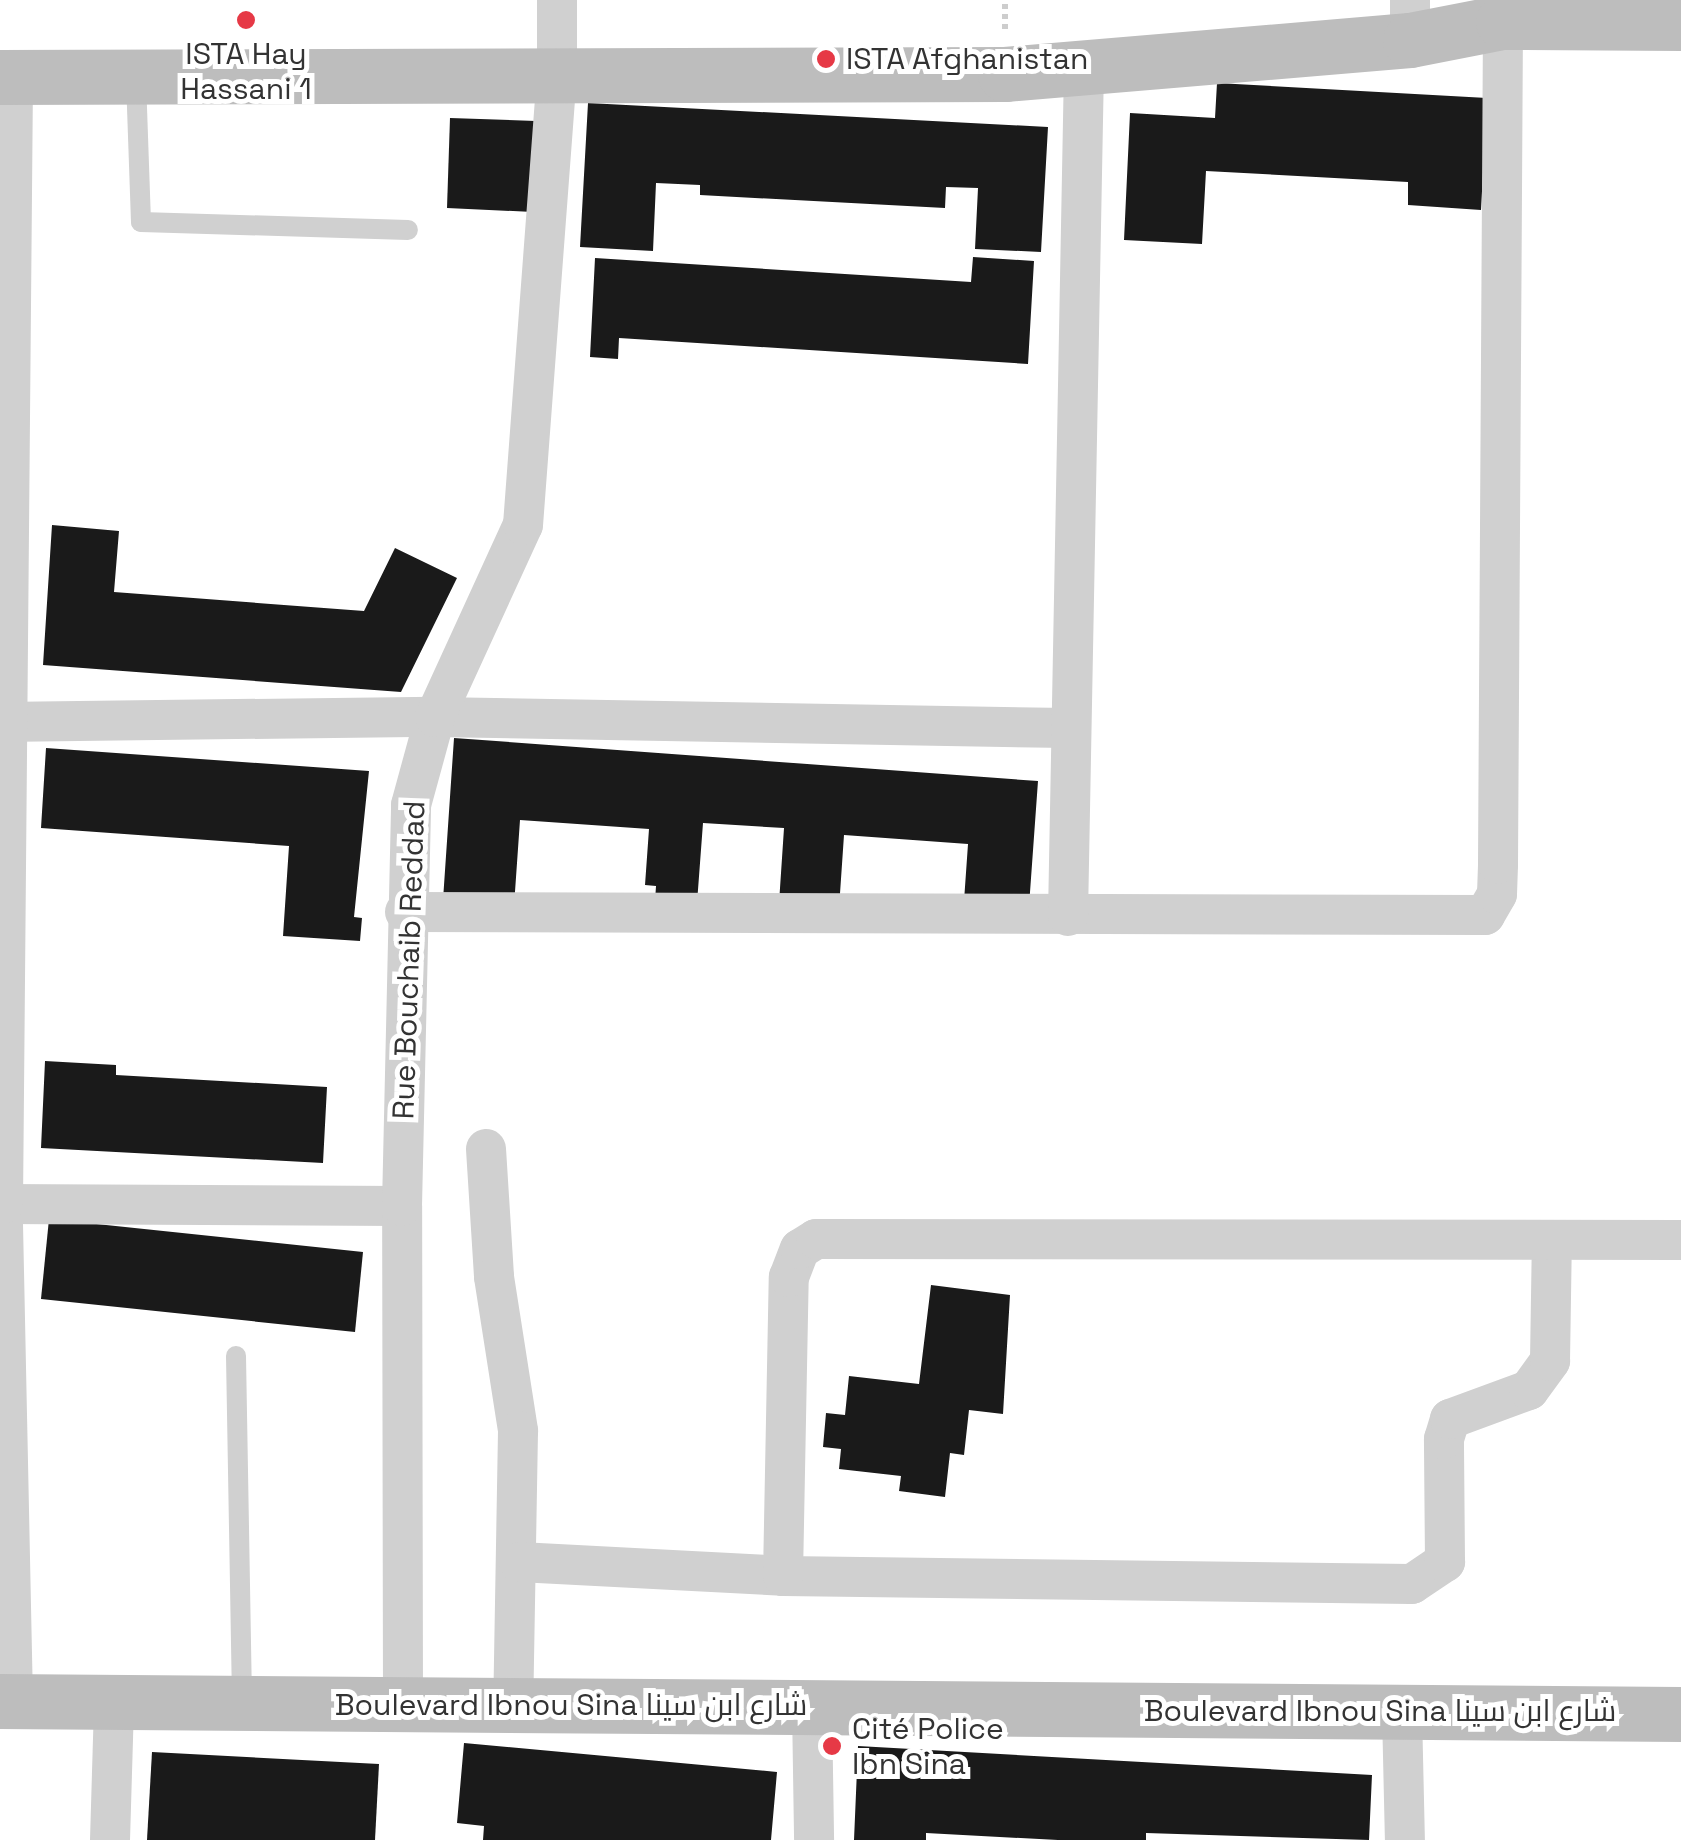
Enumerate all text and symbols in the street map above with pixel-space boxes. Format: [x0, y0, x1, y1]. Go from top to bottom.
marker: ISTA Hay Hassani 1 [235, 9, 257, 31]
place label: ISTA Hay Hassani 1 [180, 36, 312, 106]
place label: ISTA Afghanistan [846, 41, 1089, 77]
marker: ISTA Afghanistan [815, 48, 837, 70]
street label: Rue Bouchaib Reddad [385, 800, 433, 1120]
street label: Boulevard Ibnou Sina شارع ابن سينا [335, 1687, 807, 1723]
street label: Boulevard Ibnou Sina شارع ابن سينا [1144, 1693, 1616, 1729]
place label: Cité Police Ibn Sina [852, 1711, 1004, 1782]
marker: Cité Police Ibn Sina [821, 1735, 843, 1757]

